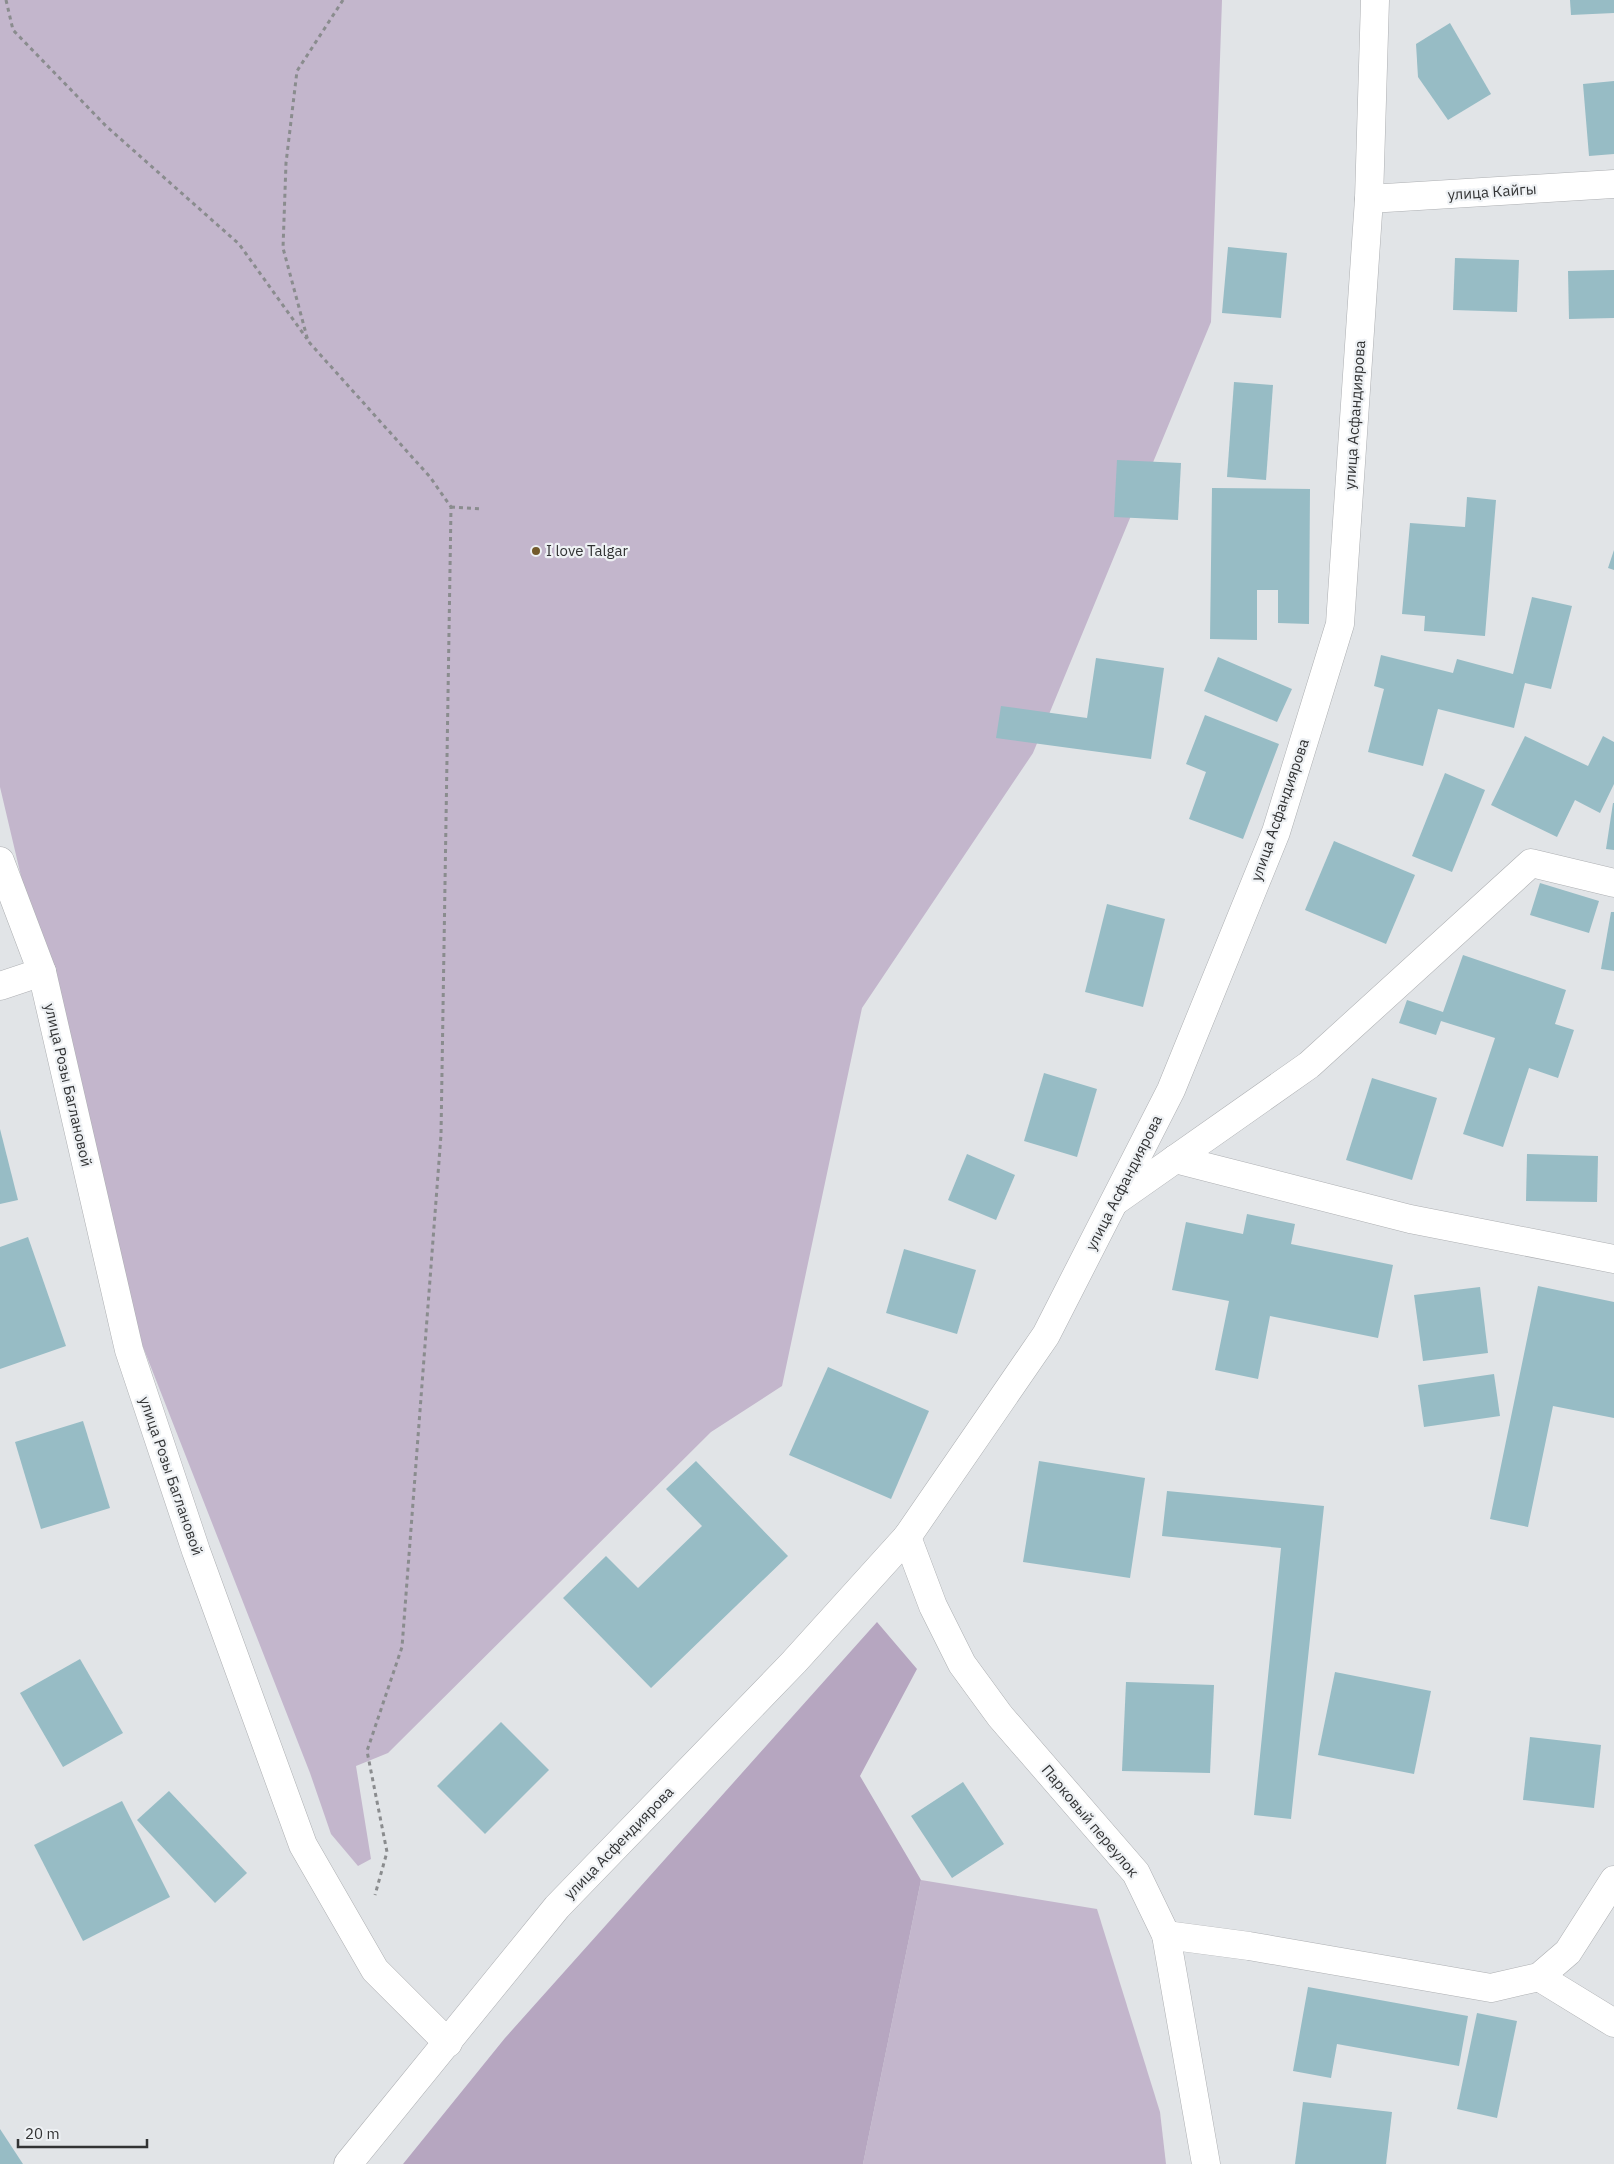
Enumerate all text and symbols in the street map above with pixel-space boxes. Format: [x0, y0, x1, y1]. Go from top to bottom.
street label: улица Кайгы [1447, 179, 1537, 204]
street label: улица Асфандиярова [1340, 340, 1369, 490]
place label: I love Talgar [546, 541, 628, 560]
marker: I love Talgar [530, 545, 542, 557]
street label: улица Асфандиярова [1246, 736, 1313, 884]
street label: улица Розы Баглановой [40, 1001, 97, 1168]
street label: улица Асфандиярова [1081, 1112, 1166, 1254]
street label: улица Розы Баглановой [135, 1394, 208, 1558]
street label: Парковый переулок [1038, 1761, 1143, 1881]
street label: улица Асфендиярова [560, 1782, 677, 1903]
scale bar [18, 2116, 146, 2148]
text: 20 m [25, 2124, 60, 2143]

